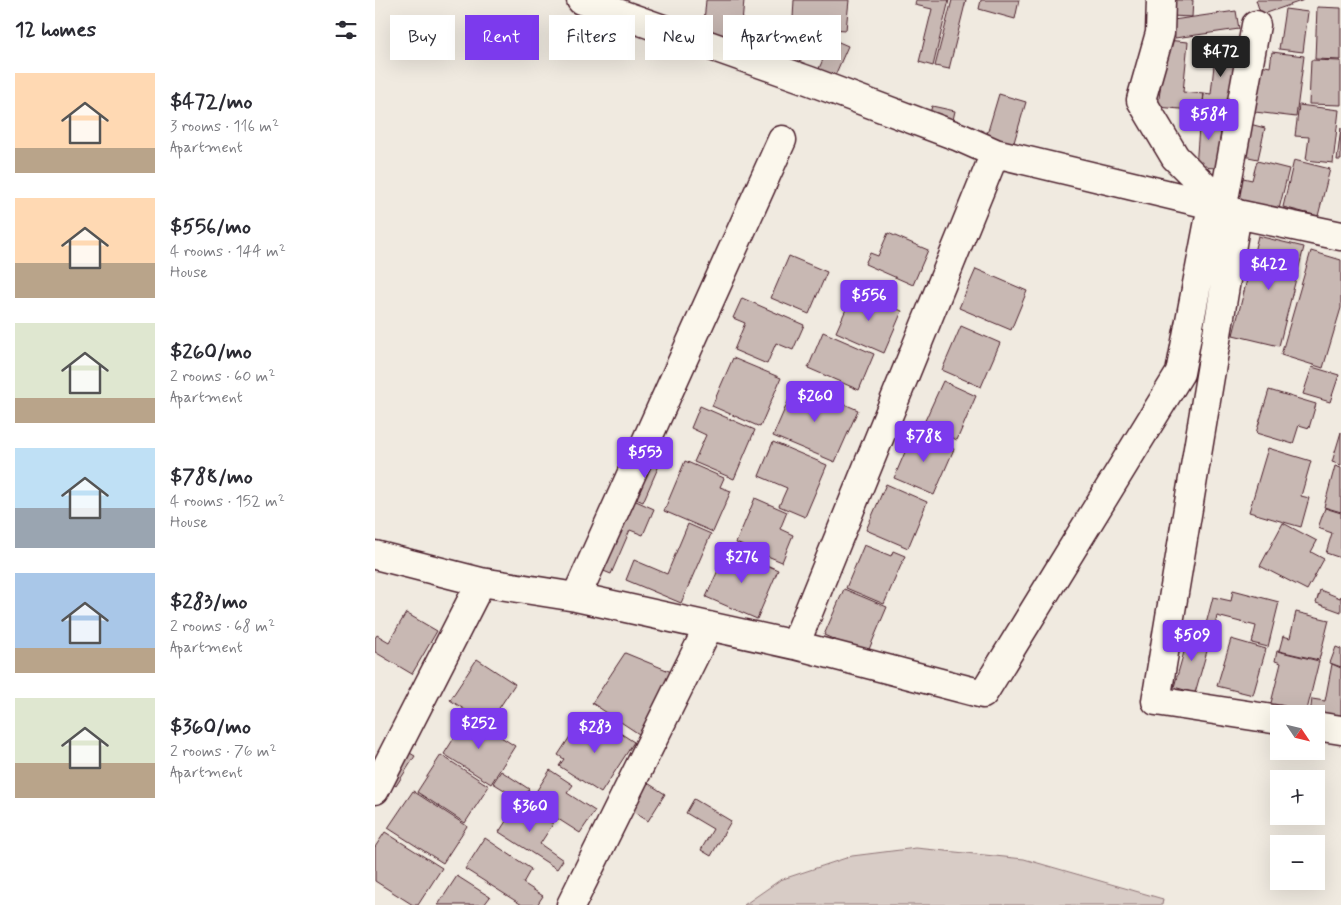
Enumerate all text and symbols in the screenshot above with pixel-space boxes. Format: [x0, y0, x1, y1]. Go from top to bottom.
chip: Buy [390, 15, 455, 60]
chip: Rent [465, 15, 539, 60]
chip: Filters [549, 15, 635, 60]
chip: New [645, 15, 713, 60]
chip: Apartment [723, 15, 841, 60]
text: 12 homes [15, 16, 96, 44]
icon: filters [332, 16, 360, 44]
pin: $472 [1191, 36, 1251, 78]
text: $472 [1203, 41, 1239, 62]
text: $472/mo [170, 88, 253, 116]
icon: home [55, 93, 115, 153]
pin: $584 [1179, 98, 1239, 141]
text: $584 [1190, 104, 1228, 125]
text: 3 rooms · 116 m² [170, 116, 279, 137]
text: Apartment [170, 137, 243, 158]
text: $556/mo [170, 213, 251, 241]
icon: home [55, 218, 115, 278]
text: 4 rooms · 144 m² [170, 241, 286, 262]
pin: $422 [1239, 248, 1299, 291]
text: $422 [1251, 254, 1287, 275]
text: House [170, 262, 208, 283]
pin: $556 [839, 280, 899, 322]
text: $556 [851, 285, 887, 306]
text: $260/mo [170, 338, 252, 366]
icon: home [55, 343, 115, 403]
text: 2 rooms · 60 m² [170, 366, 275, 387]
pin: $260 [785, 380, 845, 423]
text: $260 [797, 386, 833, 407]
text: Apartment [170, 387, 243, 408]
pin: $788 [894, 420, 954, 463]
text: $788 [906, 426, 942, 447]
pin: $553 [615, 436, 675, 479]
text: $553 [628, 442, 662, 463]
text: $788/mo [170, 463, 253, 491]
icon: home [55, 468, 115, 528]
text: 4 rooms · 152 m² [170, 491, 285, 512]
text: House [170, 512, 208, 533]
pin: $276 [712, 542, 772, 584]
text: $276 [726, 547, 758, 568]
text: $283/mo [170, 588, 248, 616]
icon: home [55, 593, 115, 653]
text: 2 rooms · 68 m² [170, 616, 275, 637]
pin: $509 [1162, 620, 1222, 662]
text: $509 [1174, 625, 1210, 646]
text: Apartment [170, 637, 243, 658]
north arrow [1270, 705, 1325, 760]
map controls [1270, 705, 1325, 890]
pin: $252 [449, 708, 509, 750]
pin: $283 [565, 712, 625, 754]
text: $360/mo [170, 713, 251, 741]
text: $252 [461, 713, 497, 734]
text: $283 [579, 717, 611, 738]
icon: home [55, 718, 115, 778]
text: 2 rooms · 76 m² [170, 741, 277, 762]
text: Apartment [170, 762, 243, 783]
button: + [1270, 770, 1325, 825]
pin: $360 [500, 790, 560, 833]
text: $360 [512, 796, 548, 817]
button: − [1270, 835, 1325, 890]

